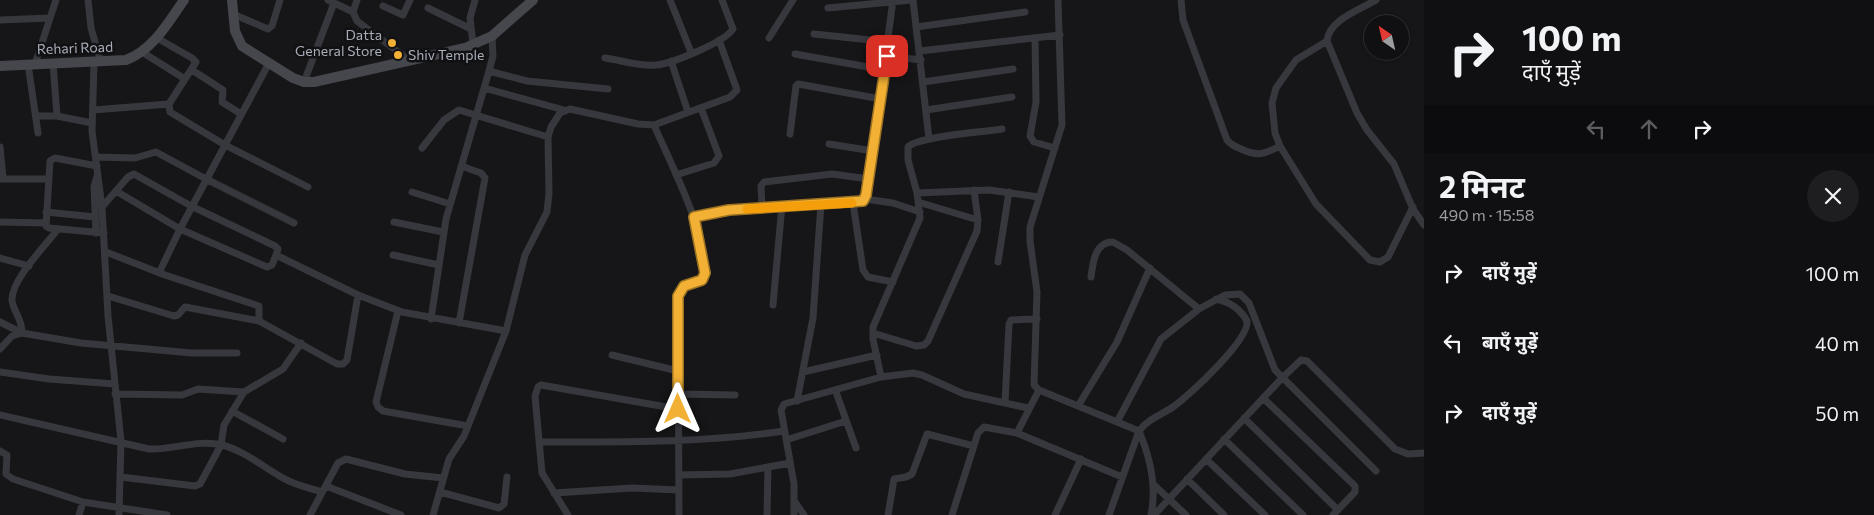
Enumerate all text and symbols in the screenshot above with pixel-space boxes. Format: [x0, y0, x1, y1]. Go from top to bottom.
north arrow [1364, 15, 1409, 60]
map controls [1364, 15, 1409, 60]
text: 100 m [1522, 15, 1622, 58]
icon: right [1439, 20, 1504, 85]
place label: Datta General Store [295, 26, 382, 59]
pin [866, 35, 908, 77]
marker: Datta General Store [386, 37, 398, 49]
street label: Rehari Road [37, 38, 113, 57]
icon: arrive [873, 42, 901, 70]
place label: Shiv Temple [408, 46, 484, 63]
marker: Shiv Temple [392, 49, 404, 61]
text: दाएँ मुड़ें [1522, 58, 1581, 85]
icon: left [1582, 115, 1610, 143]
icon: ahead [1635, 115, 1663, 143]
icon: right [1688, 115, 1716, 143]
text: 2 मिनट [1439, 167, 1525, 204]
button: close [1807, 170, 1859, 222]
text: 490 m · 15:58 [1439, 205, 1534, 224]
icon: right [1439, 259, 1467, 287]
text: दाएँ मुड़ें [1482, 260, 1537, 283]
text: 100 m [1806, 262, 1859, 285]
icon: left [1439, 329, 1467, 357]
text: बाएँ मुड़ें [1482, 330, 1538, 353]
text: 40 m [1815, 332, 1859, 355]
position arrow [651, 382, 703, 434]
icon: right [1439, 399, 1467, 427]
text: दाएँ मुड़ें [1482, 400, 1537, 423]
text: 50 m [1815, 402, 1859, 425]

